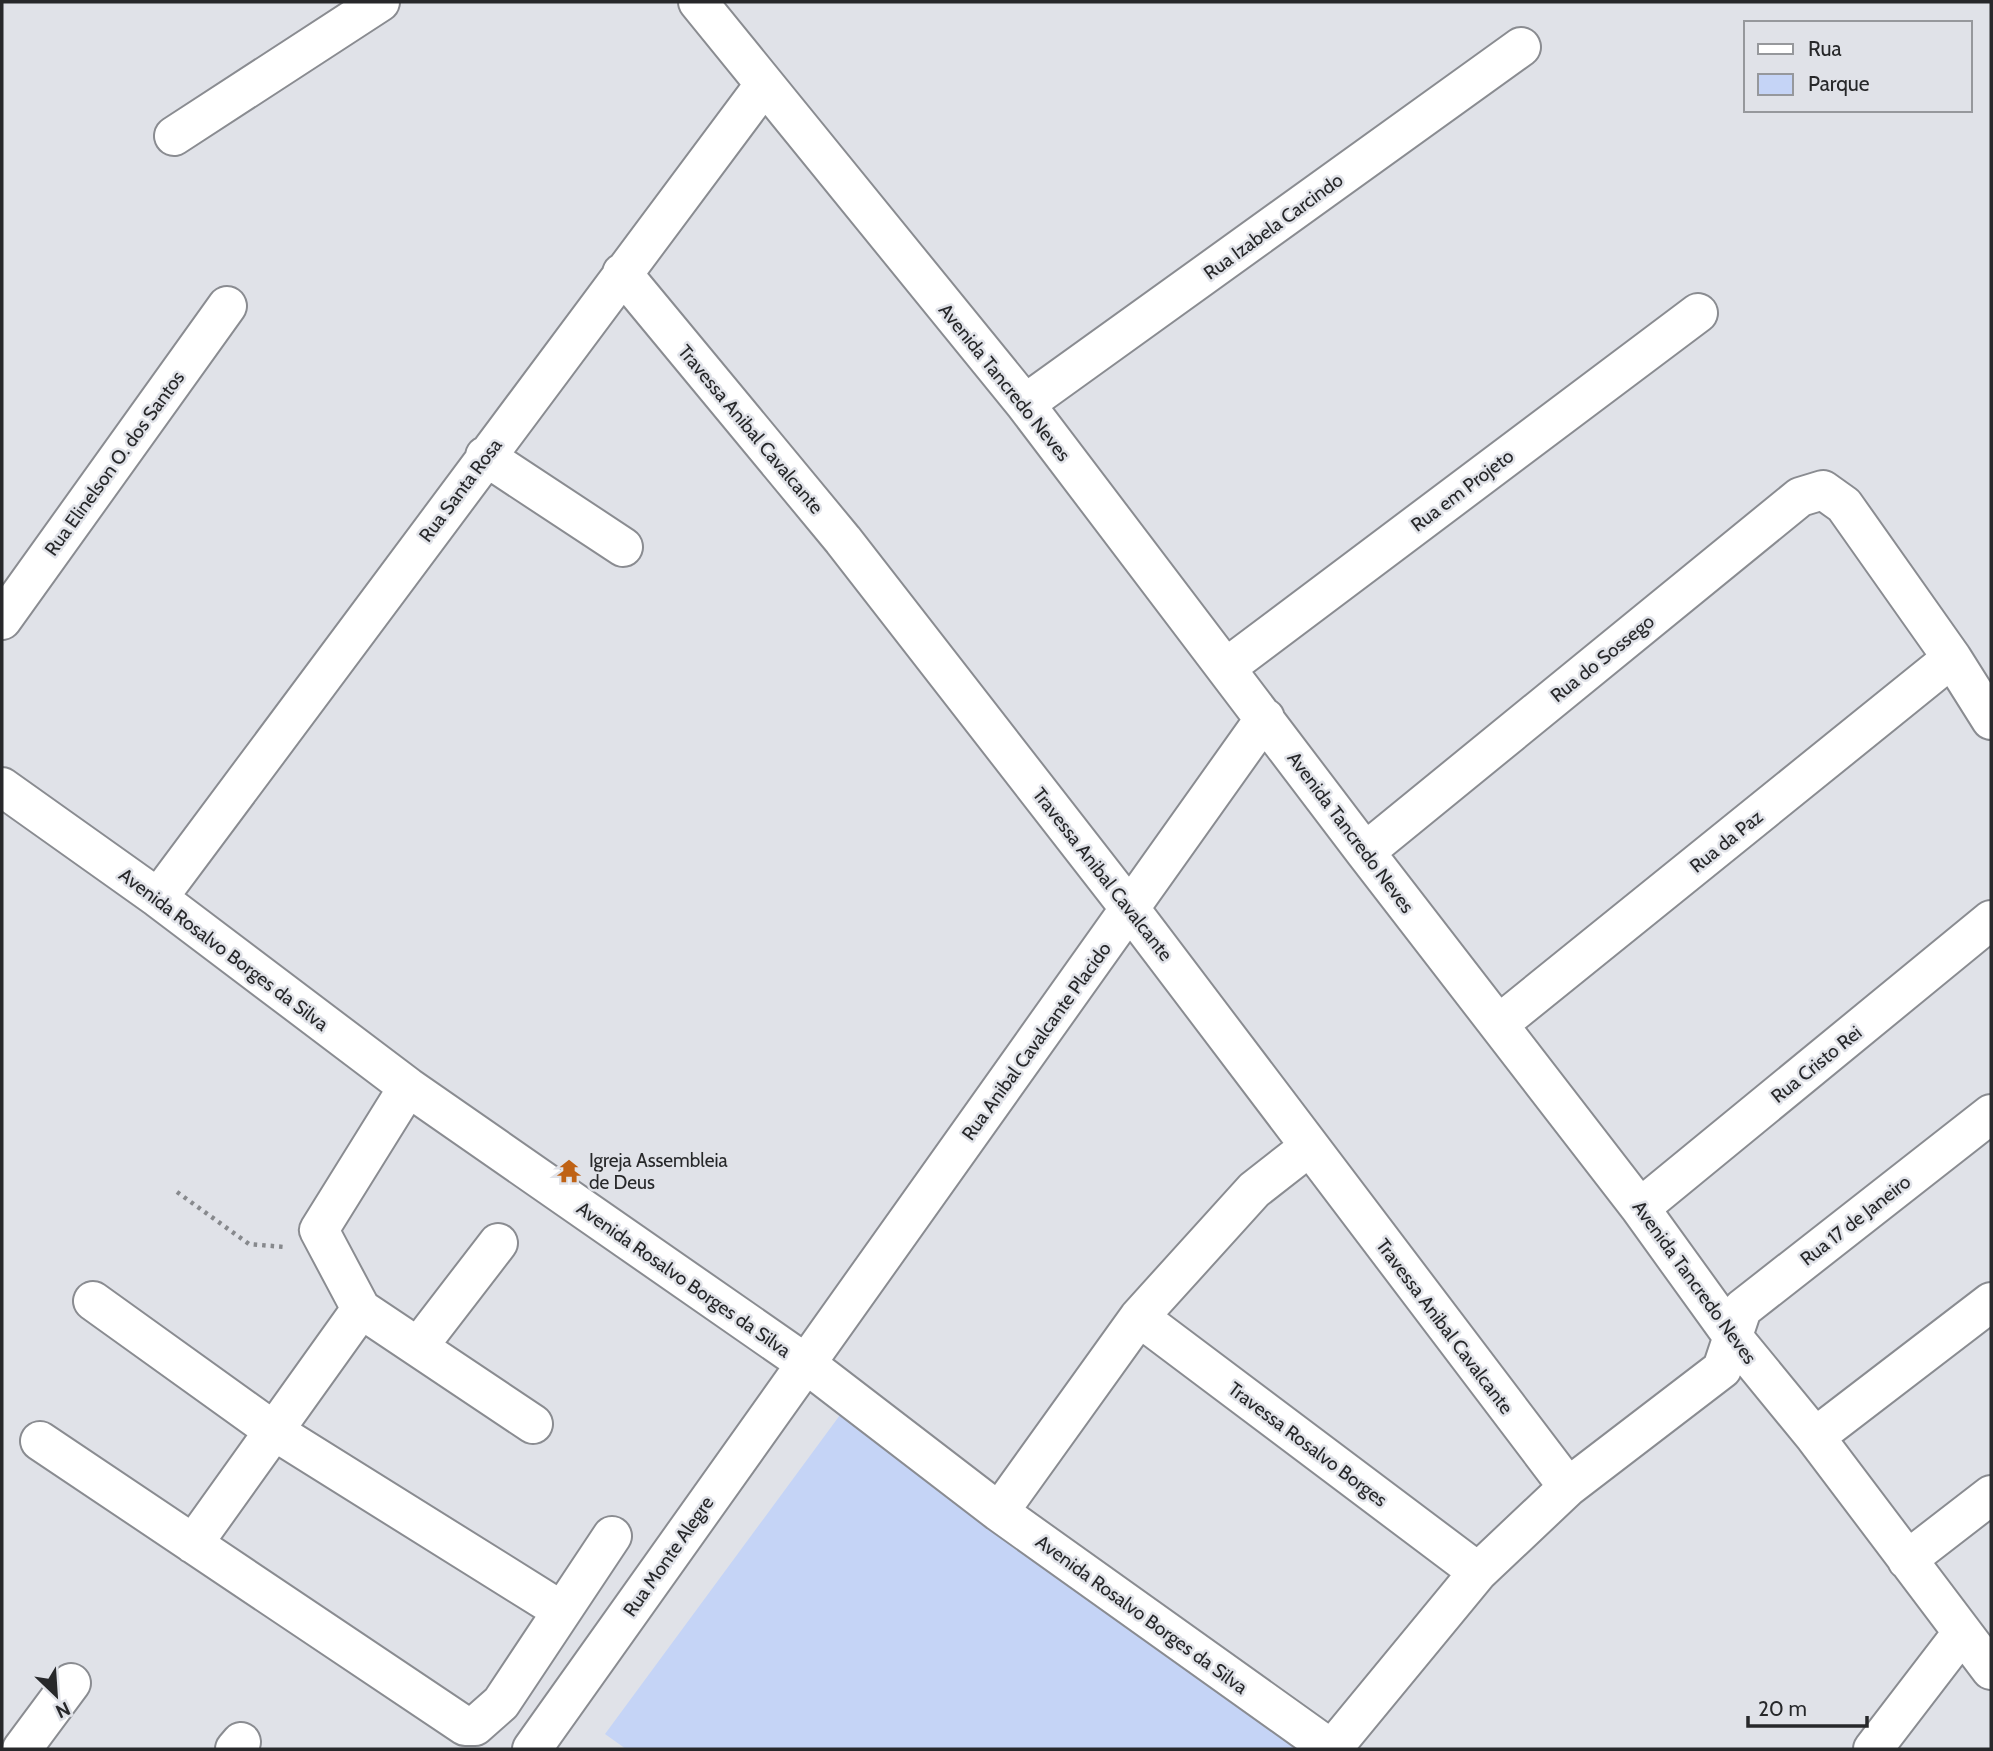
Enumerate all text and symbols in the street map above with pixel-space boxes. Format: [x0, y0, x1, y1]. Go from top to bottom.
legend [1744, 21, 1972, 112]
text: Rua [1808, 36, 1842, 61]
text: Parque [1808, 71, 1870, 96]
street label: Rua Izabela Carcindo [1199, 168, 1347, 285]
street label: Avenida Tancredo Neves [934, 299, 1075, 466]
street label: Travessa Anibal Cavalcante [673, 340, 828, 519]
street label: Rua Elinelson O. dos Santos [40, 366, 189, 560]
street label: Rua Santa Rosa [414, 434, 507, 547]
street label: Rua em Projeto [1406, 444, 1518, 537]
street label: Rua do Sossego [1546, 610, 1659, 707]
street label: Avenida Tancredo Neves [1282, 747, 1419, 918]
street label: Travessa Anibal Cavalcante [1028, 783, 1178, 966]
street label: Rua da Paz [1685, 805, 1767, 878]
street label: Avenida Rosalvo Borges da Silva [115, 863, 333, 1036]
street label: Rua Anibal Cavalcante Placido [957, 938, 1116, 1145]
street label: Rua Cristo Rei [1766, 1021, 1866, 1108]
place label: Igreja Assembleia de Deus [589, 1149, 728, 1194]
temple icon: Igreja Assembleia de Deus [555, 1157, 583, 1185]
street label: Rua 17 de Janeiro [1796, 1170, 1915, 1271]
street label: Avenida Tancredo Neves [1628, 1196, 1762, 1369]
street label: Avenida Rosalvo Borges da Silva [572, 1197, 795, 1362]
street label: Travessa Anibal Cavalcante [1371, 1234, 1518, 1419]
street label: Travessa Rosalvo Borges [1224, 1377, 1392, 1512]
street label: Rua Monte Alegre [618, 1491, 719, 1621]
street label: Avenida Rosalvo Borges da Silva [1031, 1530, 1252, 1699]
north arrow [21, 1660, 91, 1730]
scale bar [1748, 1684, 1867, 1728]
text: 20 m [1758, 1696, 1807, 1721]
text: N [52, 1697, 74, 1723]

